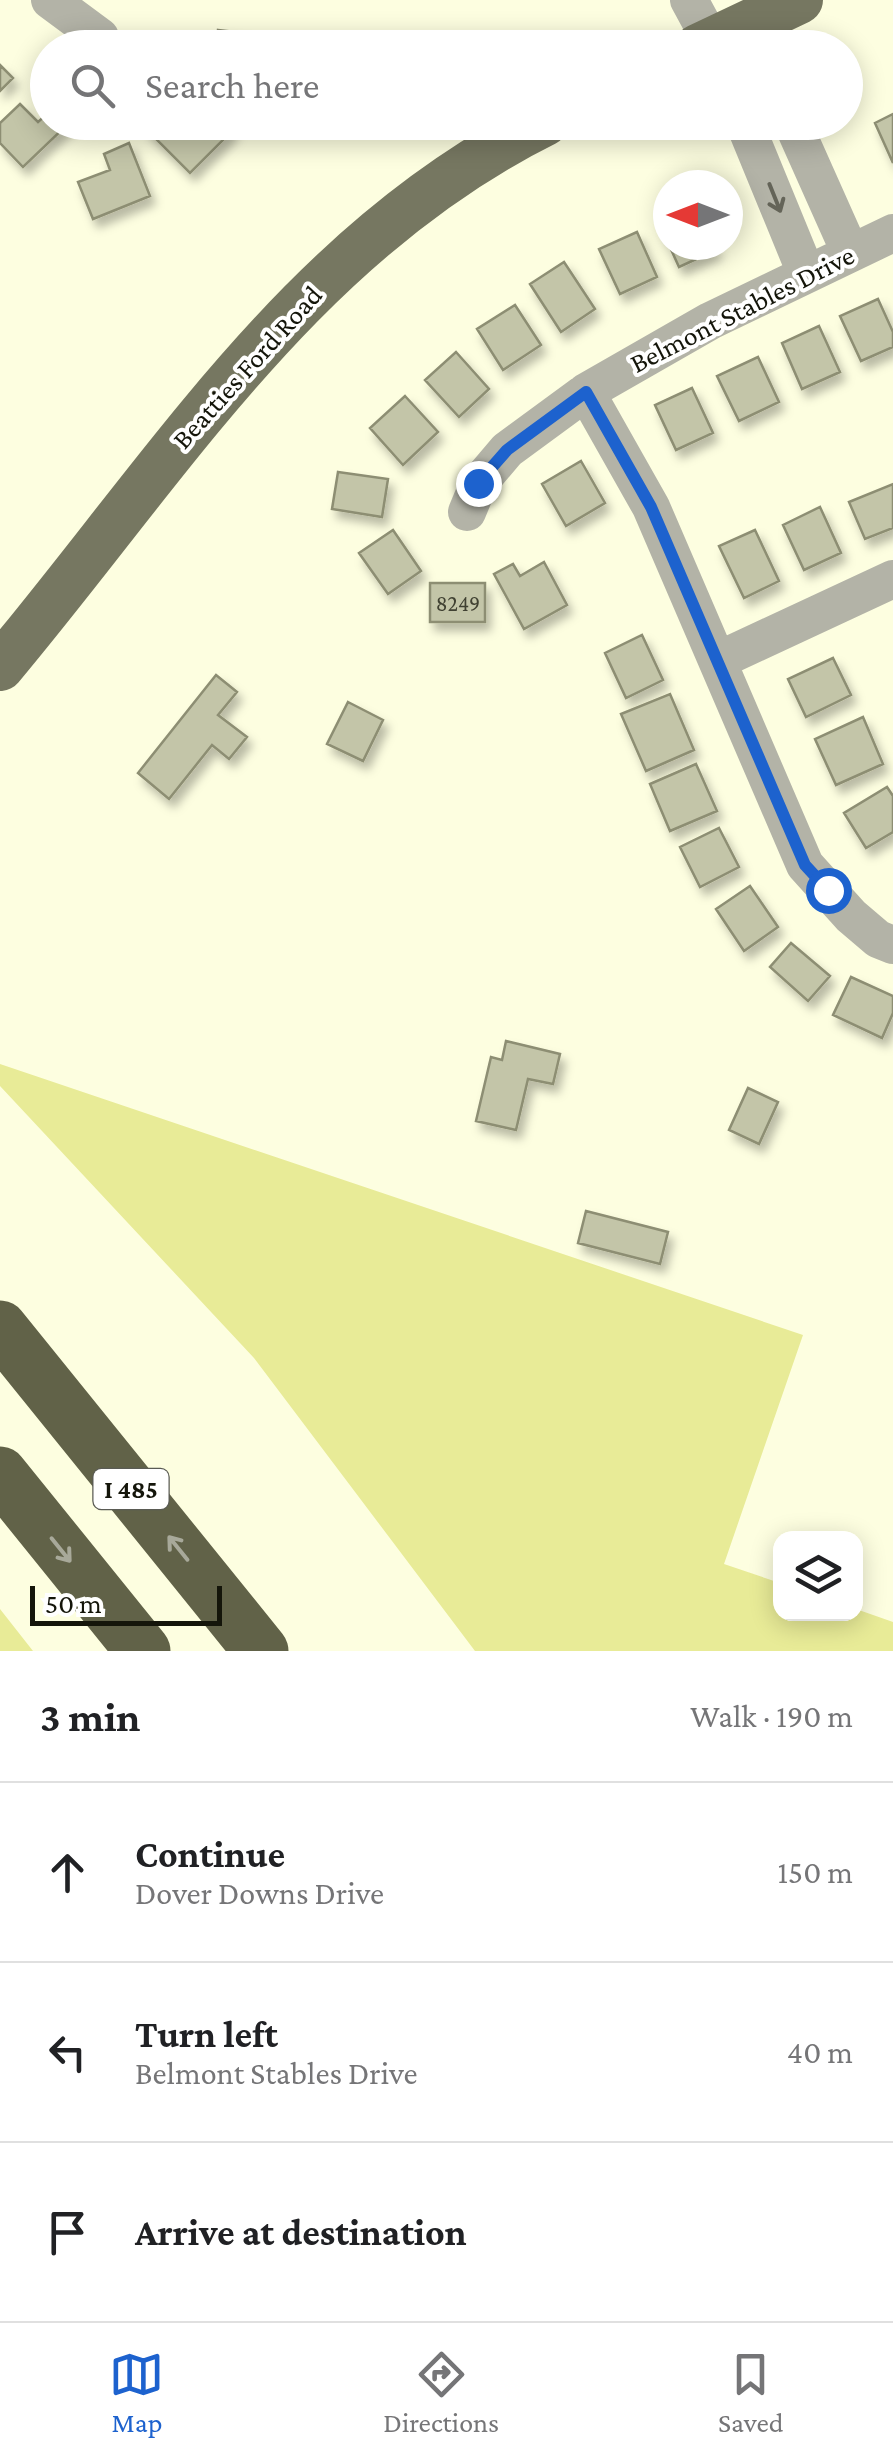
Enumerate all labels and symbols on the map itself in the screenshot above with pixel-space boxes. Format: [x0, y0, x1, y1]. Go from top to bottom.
north arrow [653, 170, 743, 260]
one-way arrow [767, 182, 785, 213]
street label: Belmont Stables Drive [625, 239, 859, 379]
street label: Beatties Ford Road [166, 279, 328, 455]
route end [456, 461, 502, 507]
house number: 8249 [436, 591, 480, 616]
route start [806, 868, 852, 914]
road number: I 485 [94, 1469, 168, 1509]
one-way arrow [167, 1535, 189, 1561]
one-way arrow [50, 1537, 72, 1563]
scale bar [30, 1581, 222, 1626]

